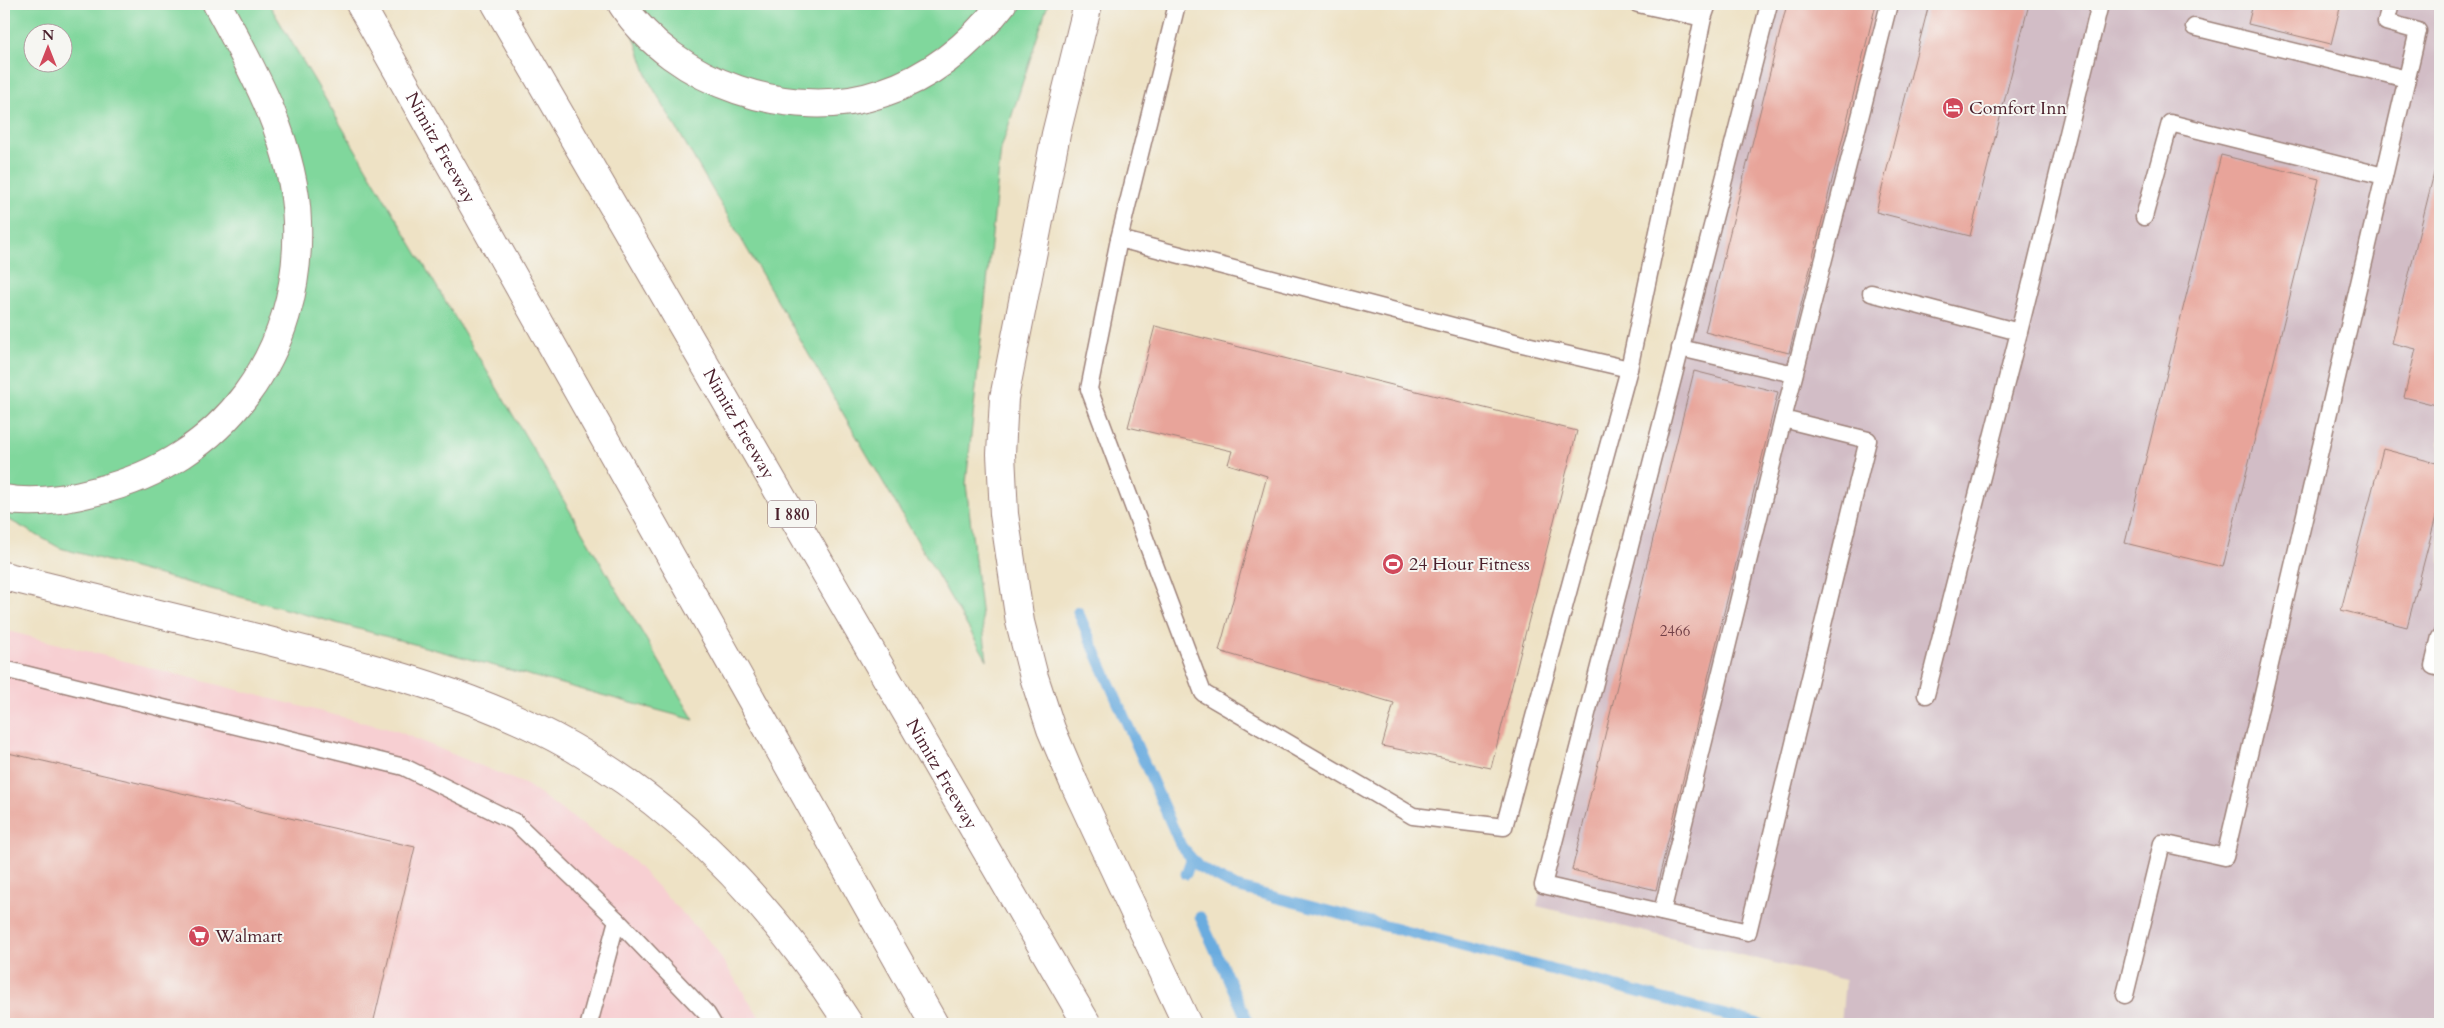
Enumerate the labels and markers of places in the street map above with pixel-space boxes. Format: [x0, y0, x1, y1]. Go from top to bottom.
hotel icon: Comfort Inn [1941, 96, 1965, 120]
place label: Comfort Inn [1969, 96, 2067, 121]
sports icon: 24 Hour Fitness [1381, 552, 1405, 576]
place label: 24 Hour Fitness [1409, 552, 1530, 577]
supermarket icon: Walmart [187, 924, 211, 948]
place label: Walmart [214, 924, 283, 949]

